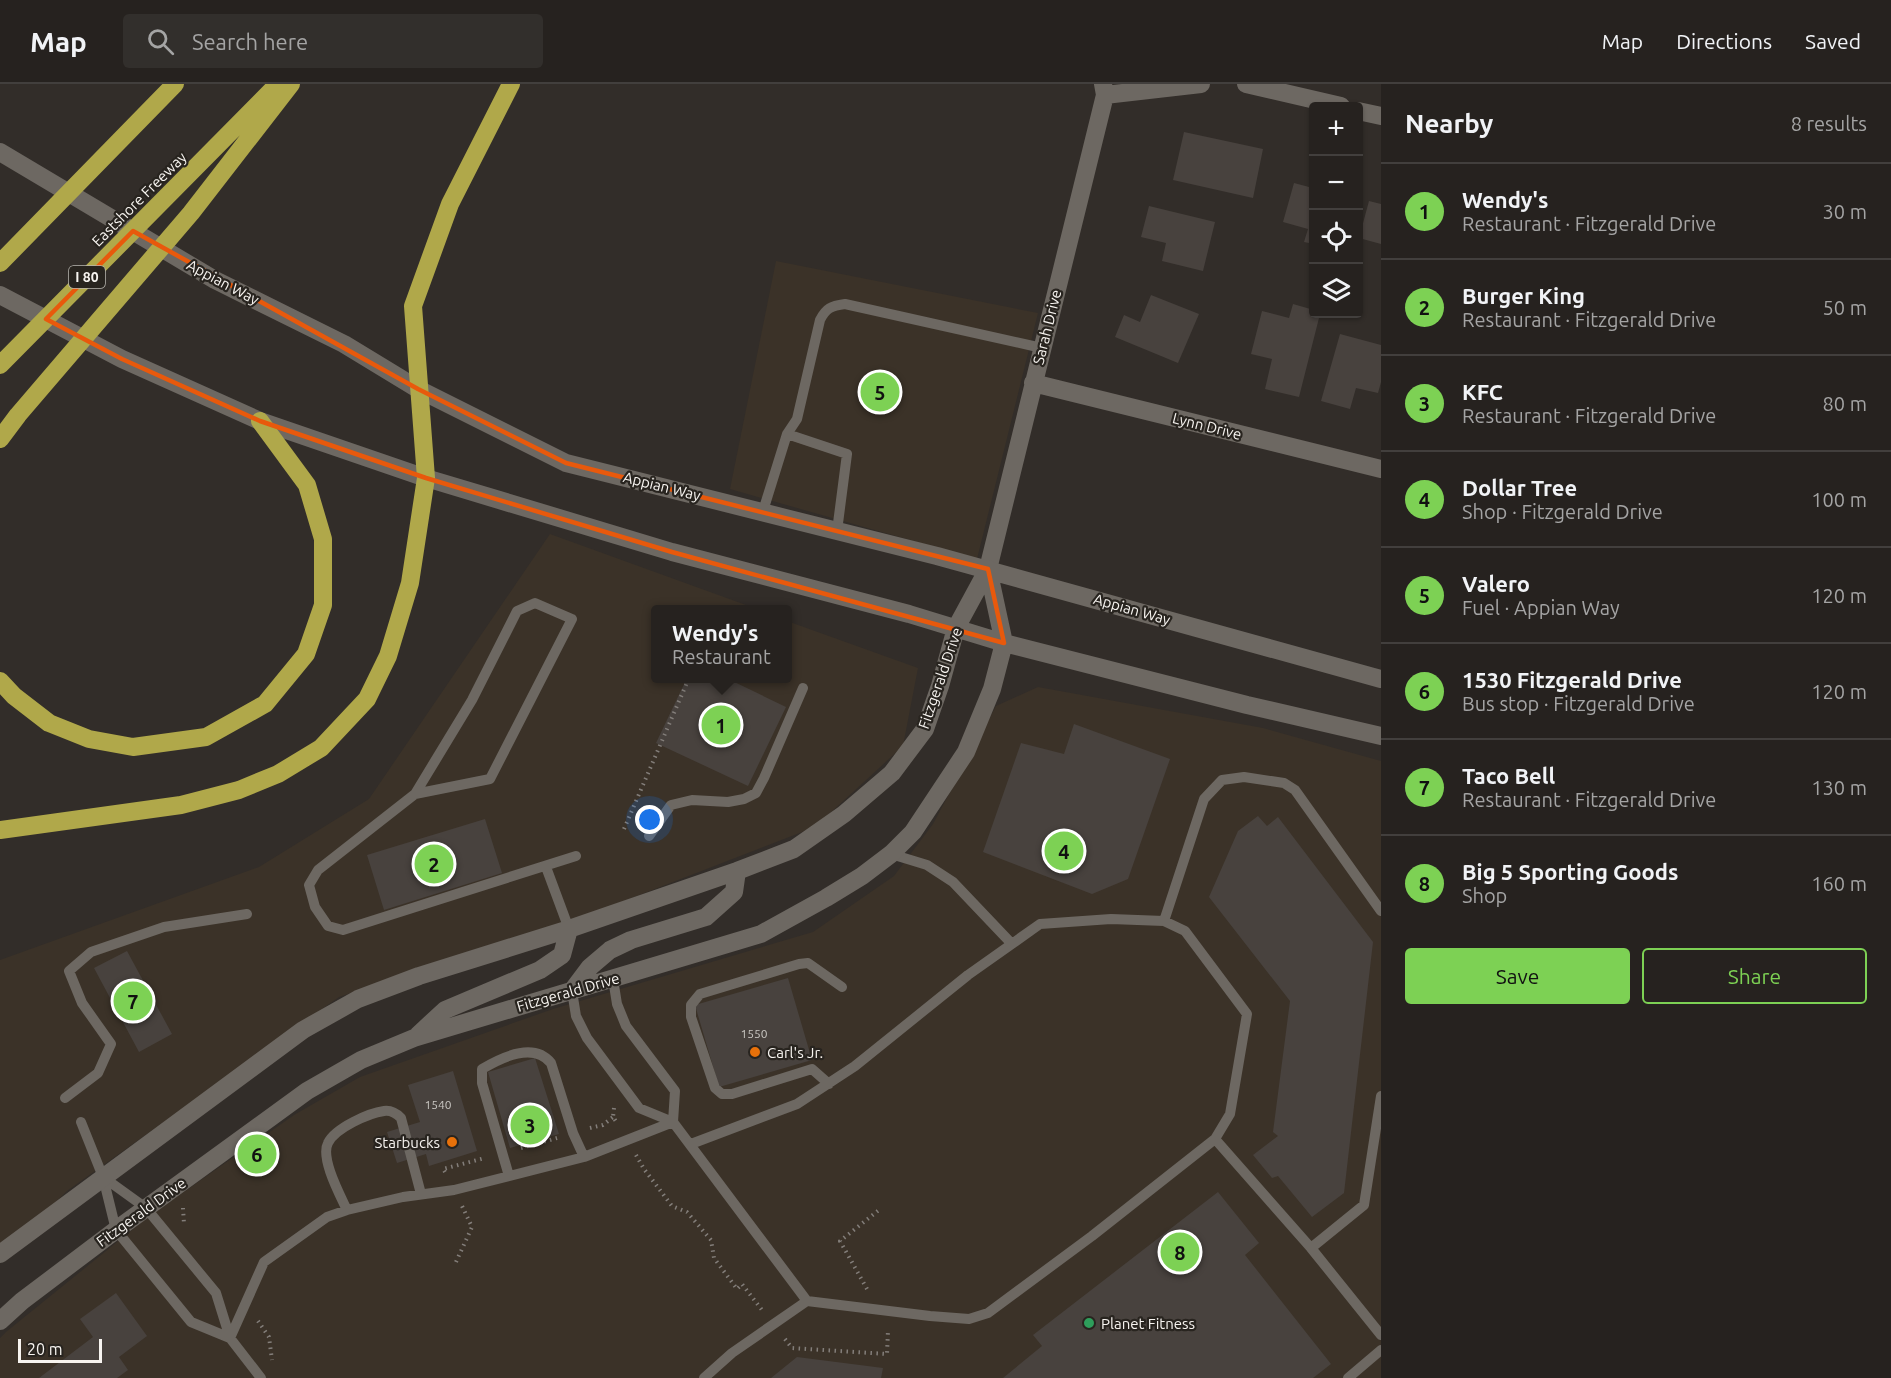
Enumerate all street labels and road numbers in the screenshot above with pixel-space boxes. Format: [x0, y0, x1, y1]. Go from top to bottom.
street label: Eastshore Freeway [88, 148, 190, 250]
street label: Appian Way [184, 256, 262, 308]
road number: I 80 [69, 266, 105, 288]
street label: Sarah Drive [1030, 288, 1064, 366]
street label: Lynn Drive [1171, 409, 1243, 443]
street label: Appian Way [622, 468, 702, 504]
street label: Appian Way [1092, 590, 1172, 628]
street label: Fitzgerald Drive [915, 625, 965, 731]
street label: Fitzgerald Drive [515, 969, 621, 1015]
street label: Fitzgerald Drive [93, 1174, 189, 1250]

